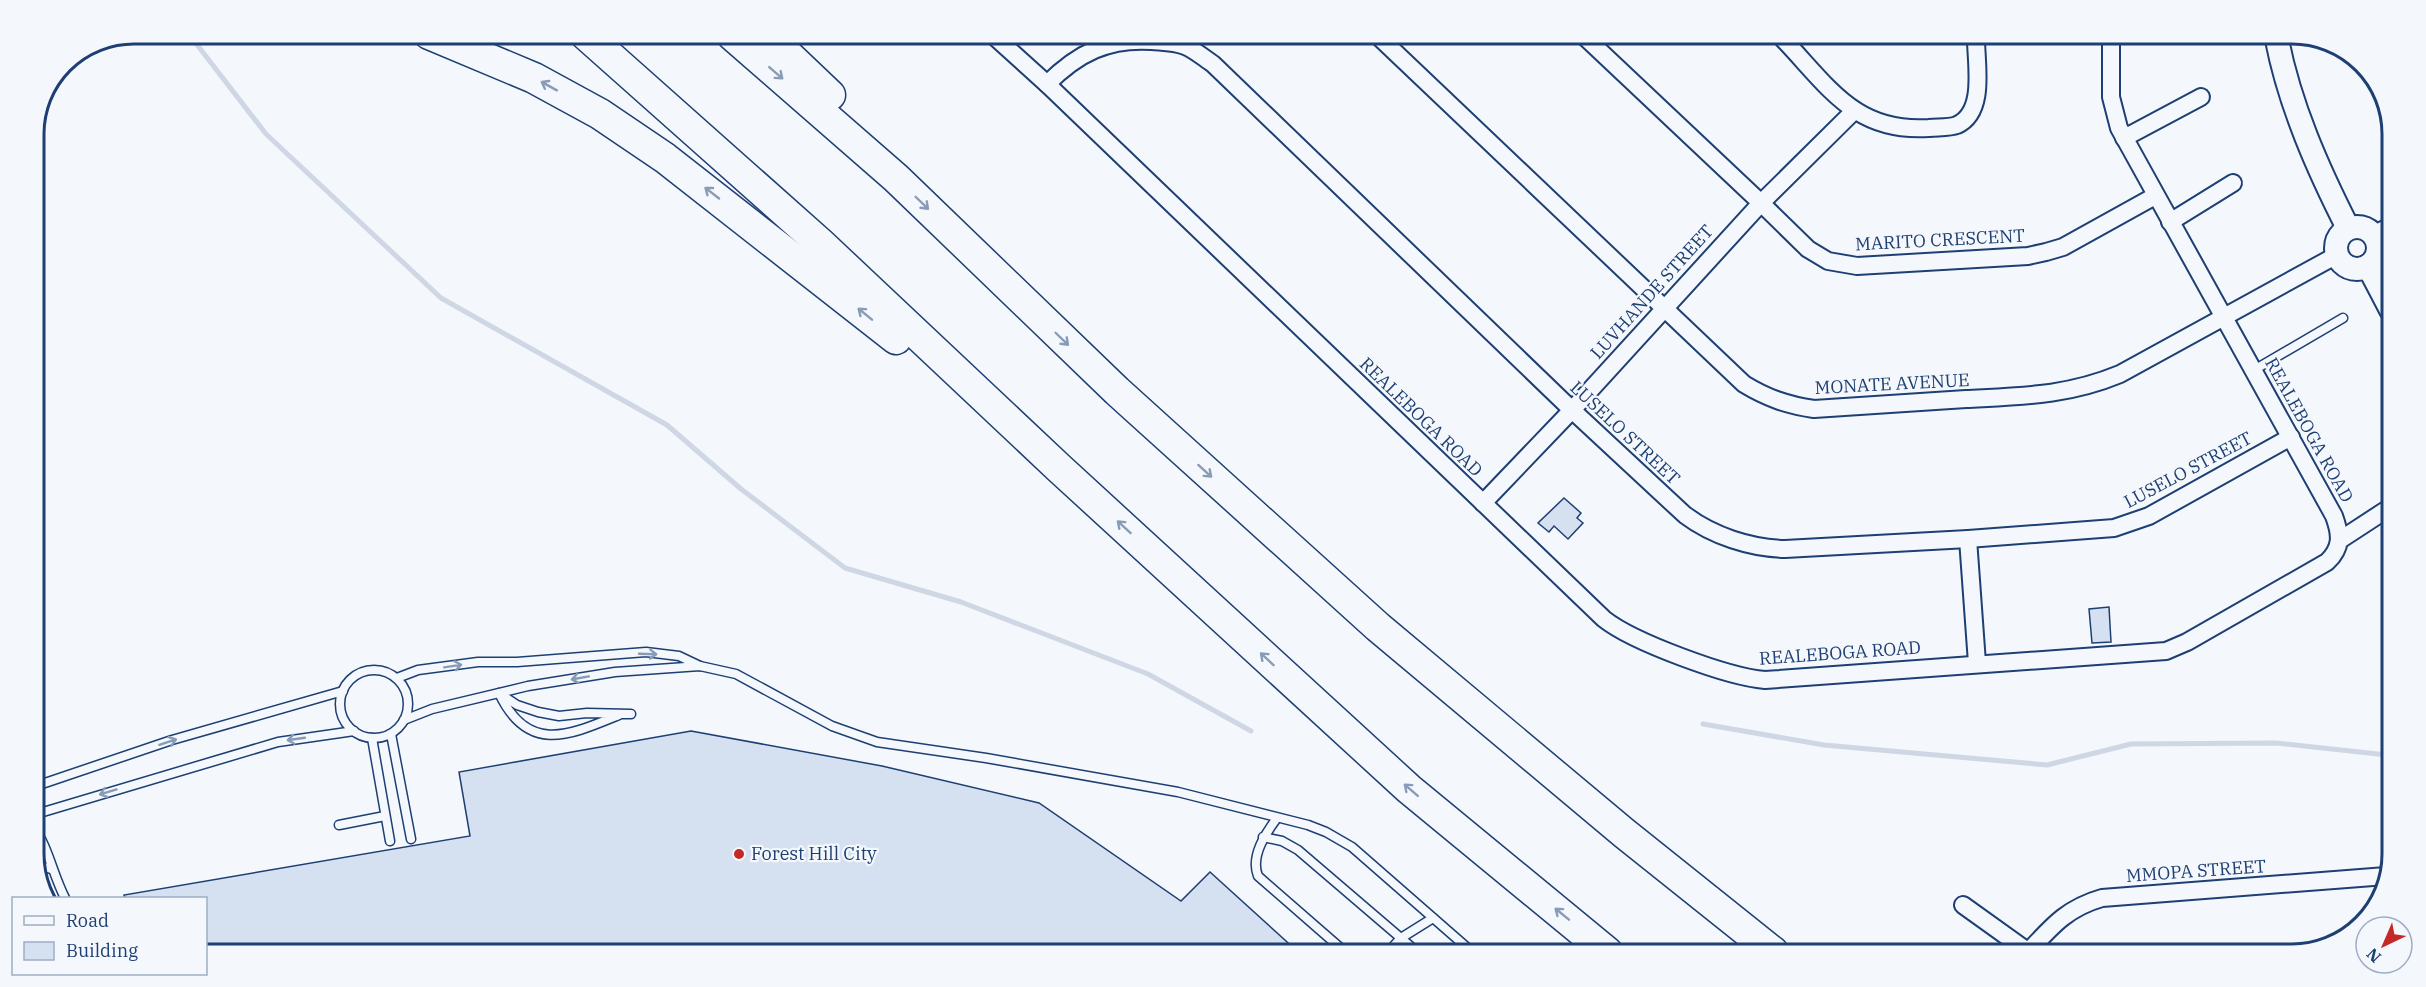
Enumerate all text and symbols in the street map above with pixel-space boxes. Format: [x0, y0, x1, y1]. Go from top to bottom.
one-way arrow [768, 67, 784, 80]
one-way arrow [541, 80, 558, 92]
one-way arrow [704, 187, 720, 200]
one-way arrow [914, 196, 929, 210]
street label: LUVHANDE STREET [1585, 219, 1718, 364]
street label: MARITO CRESCENT [1855, 224, 2026, 255]
one-way arrow [857, 307, 873, 320]
one-way arrow [1055, 331, 1070, 346]
street label: REALEBOGA ROAD [1355, 352, 1488, 481]
street label: REALEBOGA ROAD [2260, 353, 2359, 506]
street label: MONATE AVENUE [1814, 368, 1970, 399]
street label: LUSELO STREET [1566, 376, 1685, 490]
street label: LUSELO STREET [2120, 426, 2256, 513]
one-way arrow [1197, 464, 1212, 478]
one-way arrow [1116, 520, 1131, 534]
street label: REALEBOGA ROAD [1758, 635, 1922, 670]
one-way arrow [637, 648, 657, 659]
one-way arrow [1260, 652, 1275, 666]
one-way arrow [443, 660, 463, 671]
one-way arrow [570, 673, 590, 684]
one-way arrow [286, 734, 306, 745]
one-way arrow [159, 735, 177, 746]
one-way arrow [1403, 784, 1419, 797]
one-way arrow [99, 787, 118, 798]
place label: Forest Hill City [751, 842, 877, 865]
marker: Forest Hill City [732, 847, 746, 861]
street label: MMOPA STREET [2125, 854, 2267, 887]
legend [12, 897, 207, 975]
one-way arrow [1554, 908, 1570, 921]
text: Road [66, 909, 109, 932]
north arrow [2354, 915, 2414, 975]
text: Building [66, 939, 138, 962]
text: N [2362, 944, 2385, 967]

